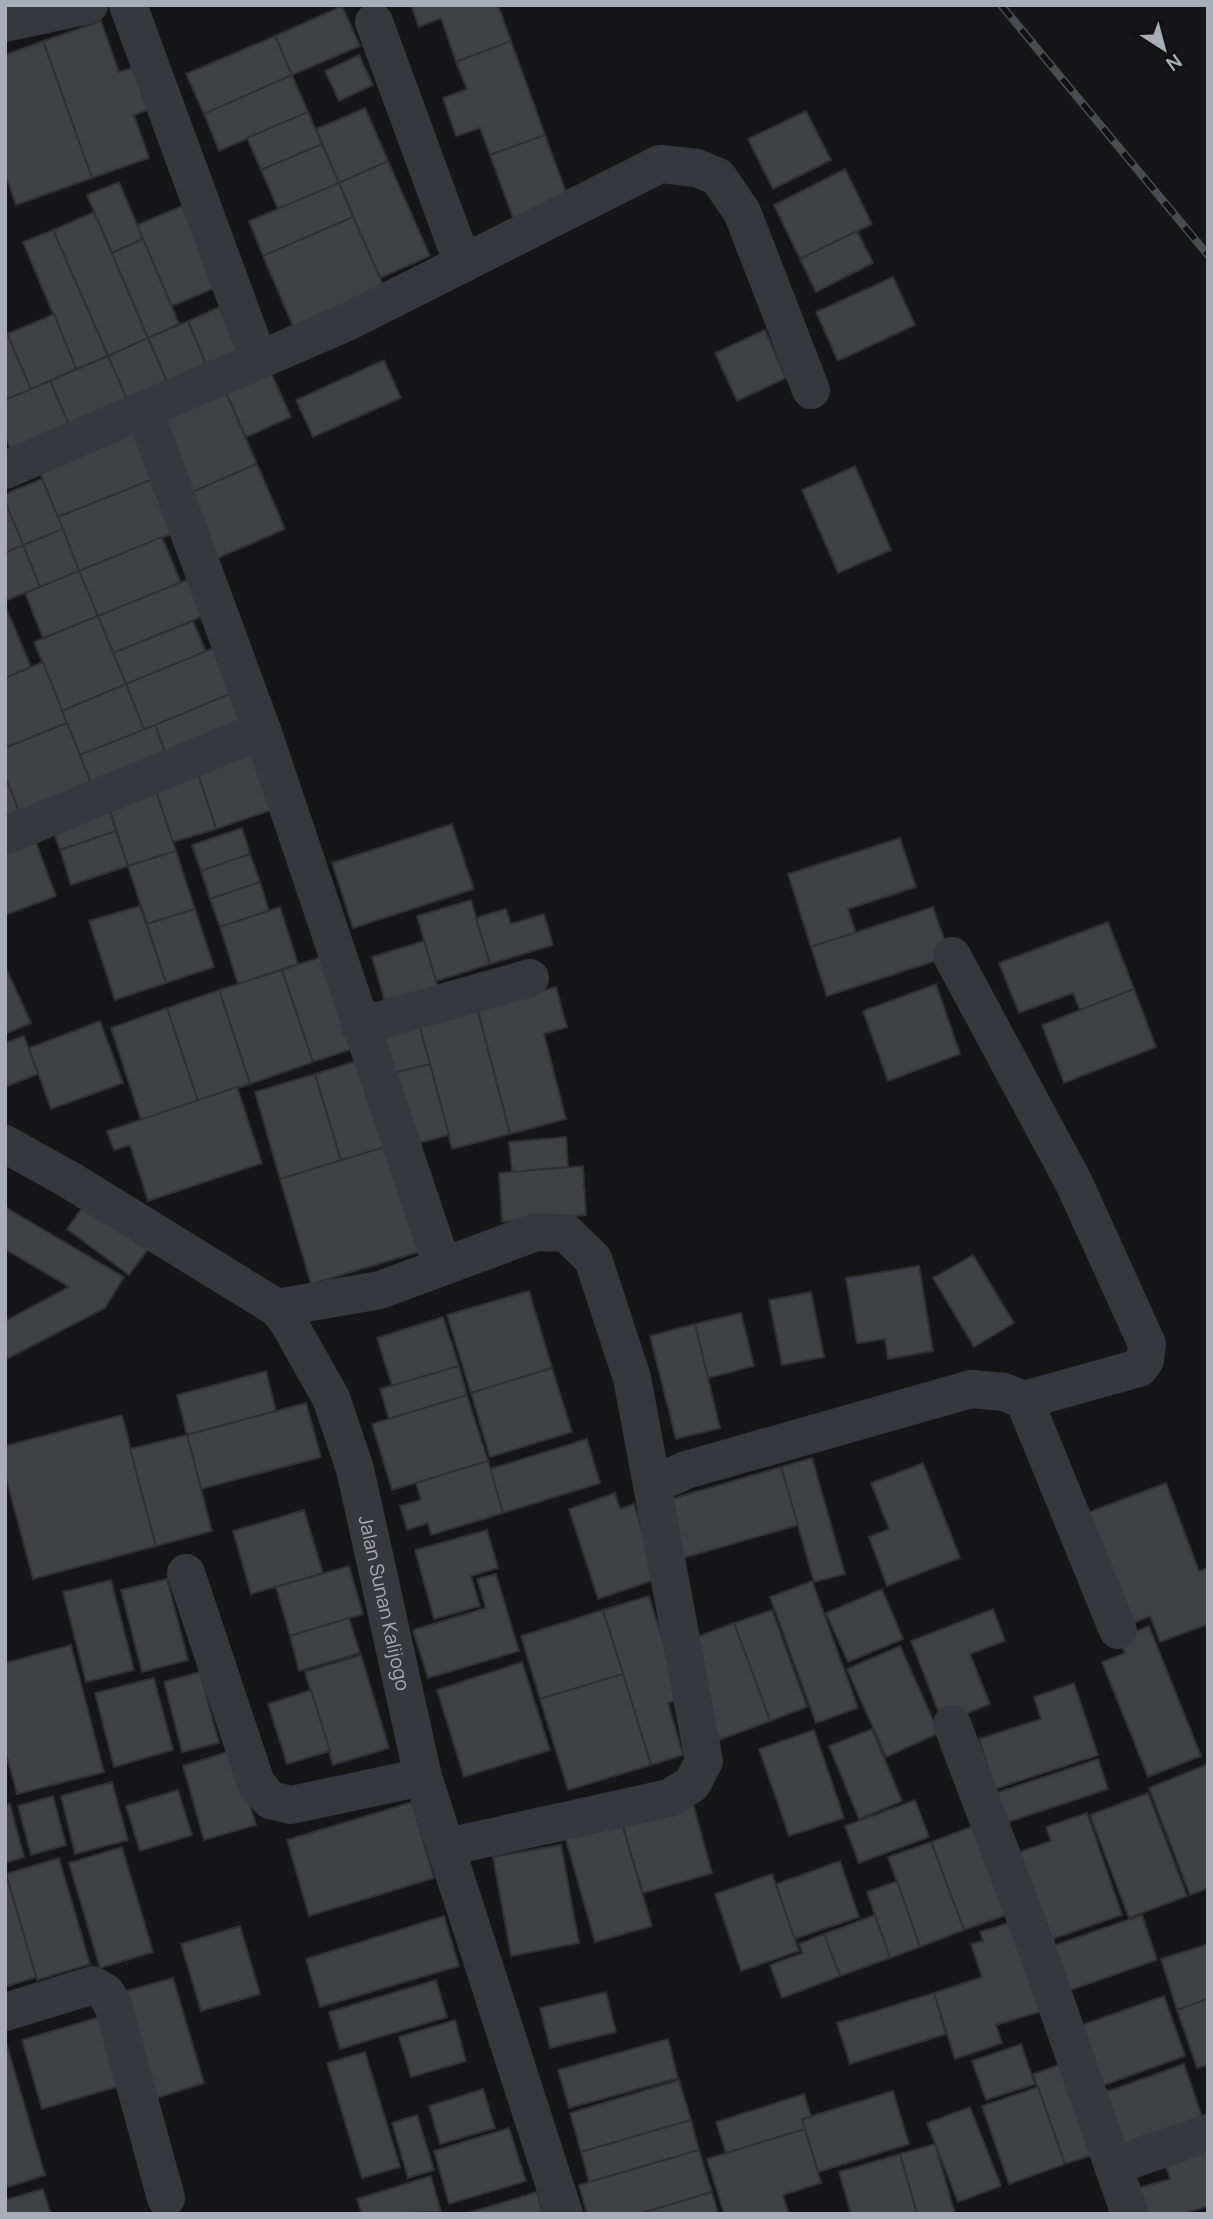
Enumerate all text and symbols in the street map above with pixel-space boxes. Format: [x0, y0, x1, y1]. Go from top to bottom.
north arrow [1129, 14, 1199, 84]
text: N [1161, 48, 1187, 77]
street label: Jalan Sunan Kalijogo [353, 1513, 417, 1693]

